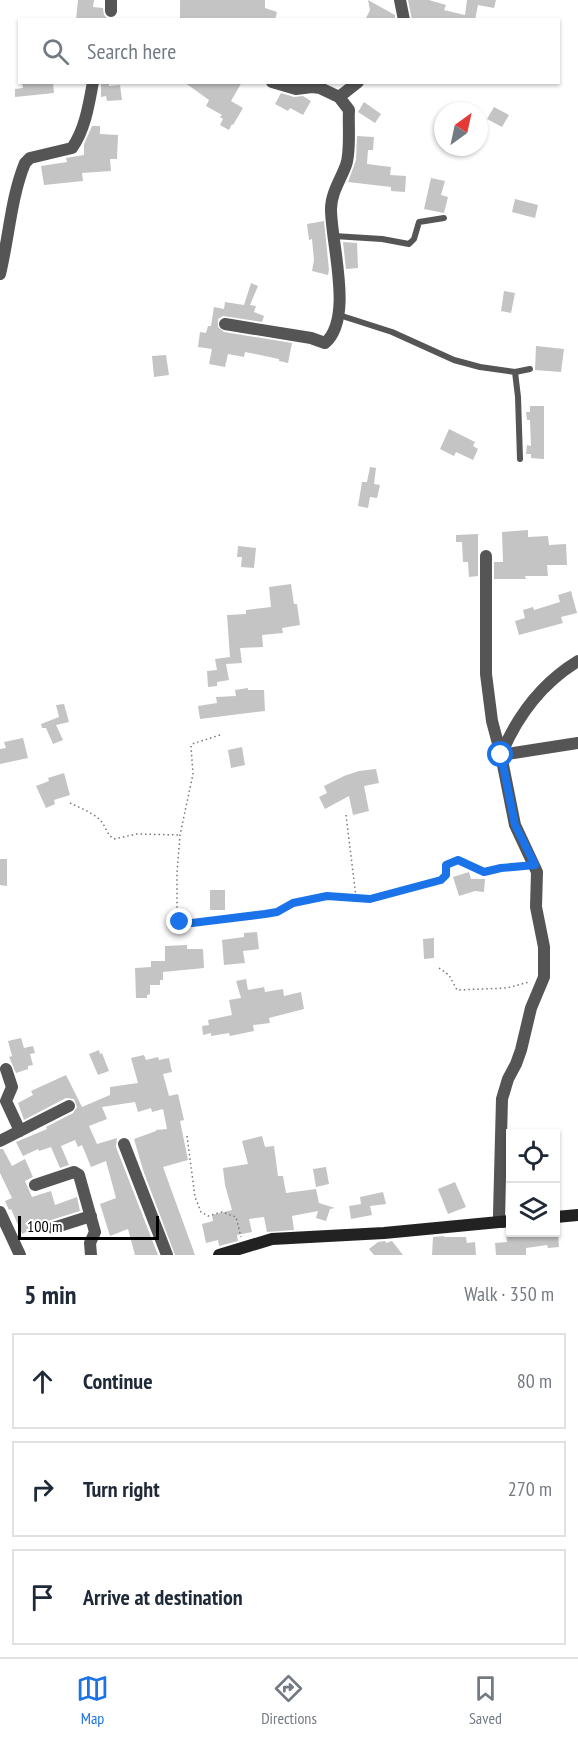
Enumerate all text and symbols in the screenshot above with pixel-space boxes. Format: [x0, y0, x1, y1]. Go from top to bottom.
search box [18, 18, 560, 84]
icon: search [39, 35, 72, 68]
text: Search here [87, 37, 176, 65]
north arrow [434, 102, 488, 156]
route start [487, 741, 513, 767]
route end [166, 908, 192, 934]
map controls [506, 1129, 560, 1237]
button: locate [506, 1129, 560, 1183]
button: layers [506, 1183, 560, 1237]
scale bar [18, 1213, 159, 1240]
text: 100 m [27, 1216, 62, 1236]
text: 5 min [24, 1278, 77, 1311]
text: Walk · 350 m [464, 1281, 554, 1307]
icon: ahead [26, 1365, 59, 1398]
text: Continue [83, 1367, 153, 1395]
text: 80 m [517, 1368, 552, 1394]
icon: right [26, 1473, 59, 1506]
text: Turn right [83, 1475, 160, 1503]
text: 270 m [508, 1476, 552, 1502]
icon: arrive [26, 1581, 59, 1614]
text: Arrive at destination [83, 1583, 243, 1611]
tab: Map [76, 1672, 109, 1728]
tab: Directions [261, 1672, 317, 1728]
tab: Saved [469, 1672, 502, 1728]

